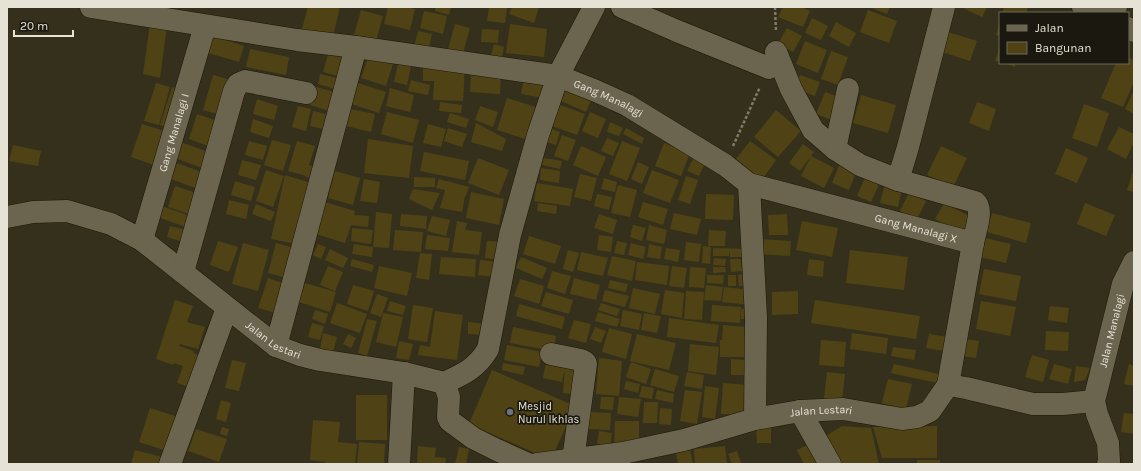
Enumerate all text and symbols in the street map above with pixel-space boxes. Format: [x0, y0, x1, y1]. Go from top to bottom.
scale bar [14, 12, 73, 38]
legend [999, 12, 1129, 64]
text: 20 m [20, 19, 48, 33]
text: Jalan [1035, 21, 1064, 35]
text: Bangunan [1035, 41, 1091, 55]
street label: Gang Manalagi [572, 77, 645, 120]
street label: Gang Manalagi I [156, 92, 192, 173]
street label: Gang Manalagi X [873, 211, 959, 246]
street label: Jalan Manalagi [1097, 293, 1127, 369]
street label: Jalan Lestari [243, 319, 303, 362]
place label: Mesjid Nurul Ikhlas [518, 400, 580, 426]
street label: Jalan Lestari [789, 403, 854, 420]
marker: Mesjid Nurul Ikhlas [505, 407, 515, 417]

